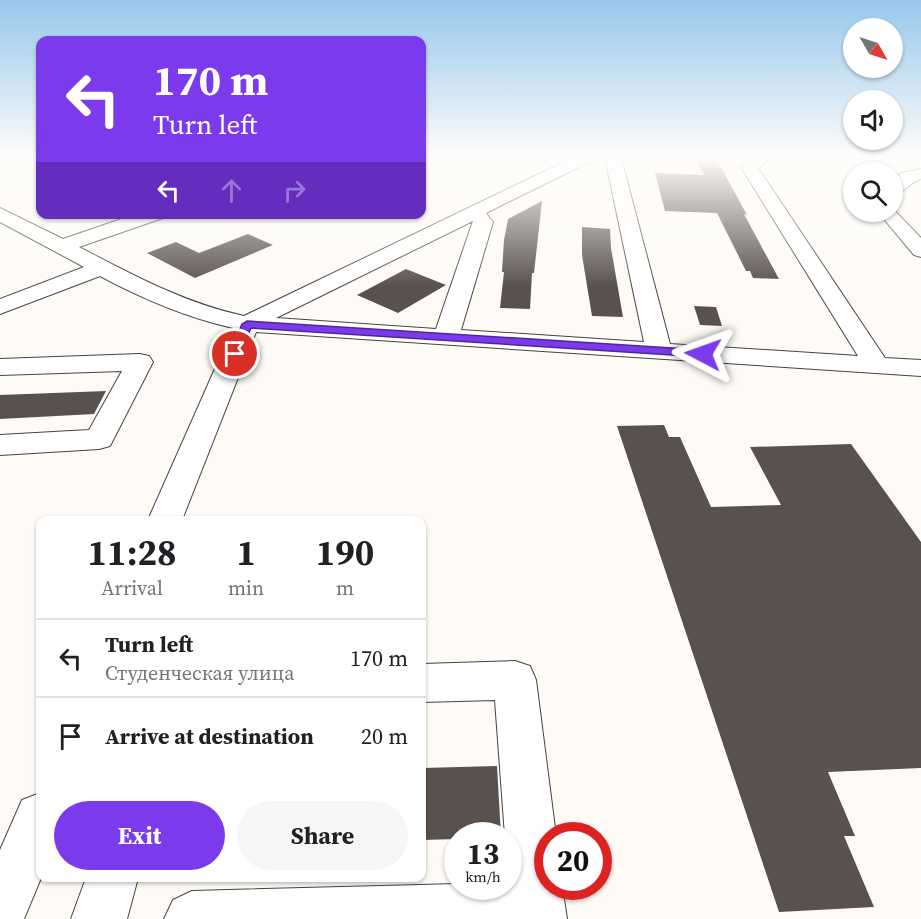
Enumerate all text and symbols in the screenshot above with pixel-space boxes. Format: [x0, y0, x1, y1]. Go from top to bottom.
north arrow [843, 18, 903, 78]
map controls [843, 18, 903, 222]
text: 170 m [153, 51, 268, 109]
icon: left [54, 60, 132, 138]
button: sound [843, 90, 903, 150]
text: Turn left [153, 106, 257, 143]
button: search [843, 162, 903, 222]
icon: left [152, 174, 185, 207]
icon: ahead [215, 174, 248, 207]
icon: right [278, 174, 311, 207]
position arrow [671, 322, 735, 386]
pin [209, 328, 260, 379]
icon: arrive [218, 337, 251, 370]
text: 11:28 [88, 528, 176, 577]
text: 1 [236, 528, 256, 577]
text: 190 [316, 528, 374, 577]
text: Arrival [101, 574, 163, 602]
text: min [228, 574, 264, 602]
text: m [336, 574, 354, 602]
text: Turn left [105, 629, 193, 659]
icon: left [54, 642, 87, 675]
text: 170 m [350, 643, 408, 673]
text: Студенческая улица [105, 659, 294, 687]
icon: arrive [54, 720, 87, 753]
text: Arrive at destination [105, 721, 314, 751]
text: 20 m [361, 721, 408, 751]
button: Exit [54, 801, 225, 870]
button: Share [237, 801, 408, 870]
speed limit sign: 20 [534, 822, 612, 900]
text: 13 [467, 833, 499, 874]
text: km/h [465, 866, 501, 887]

